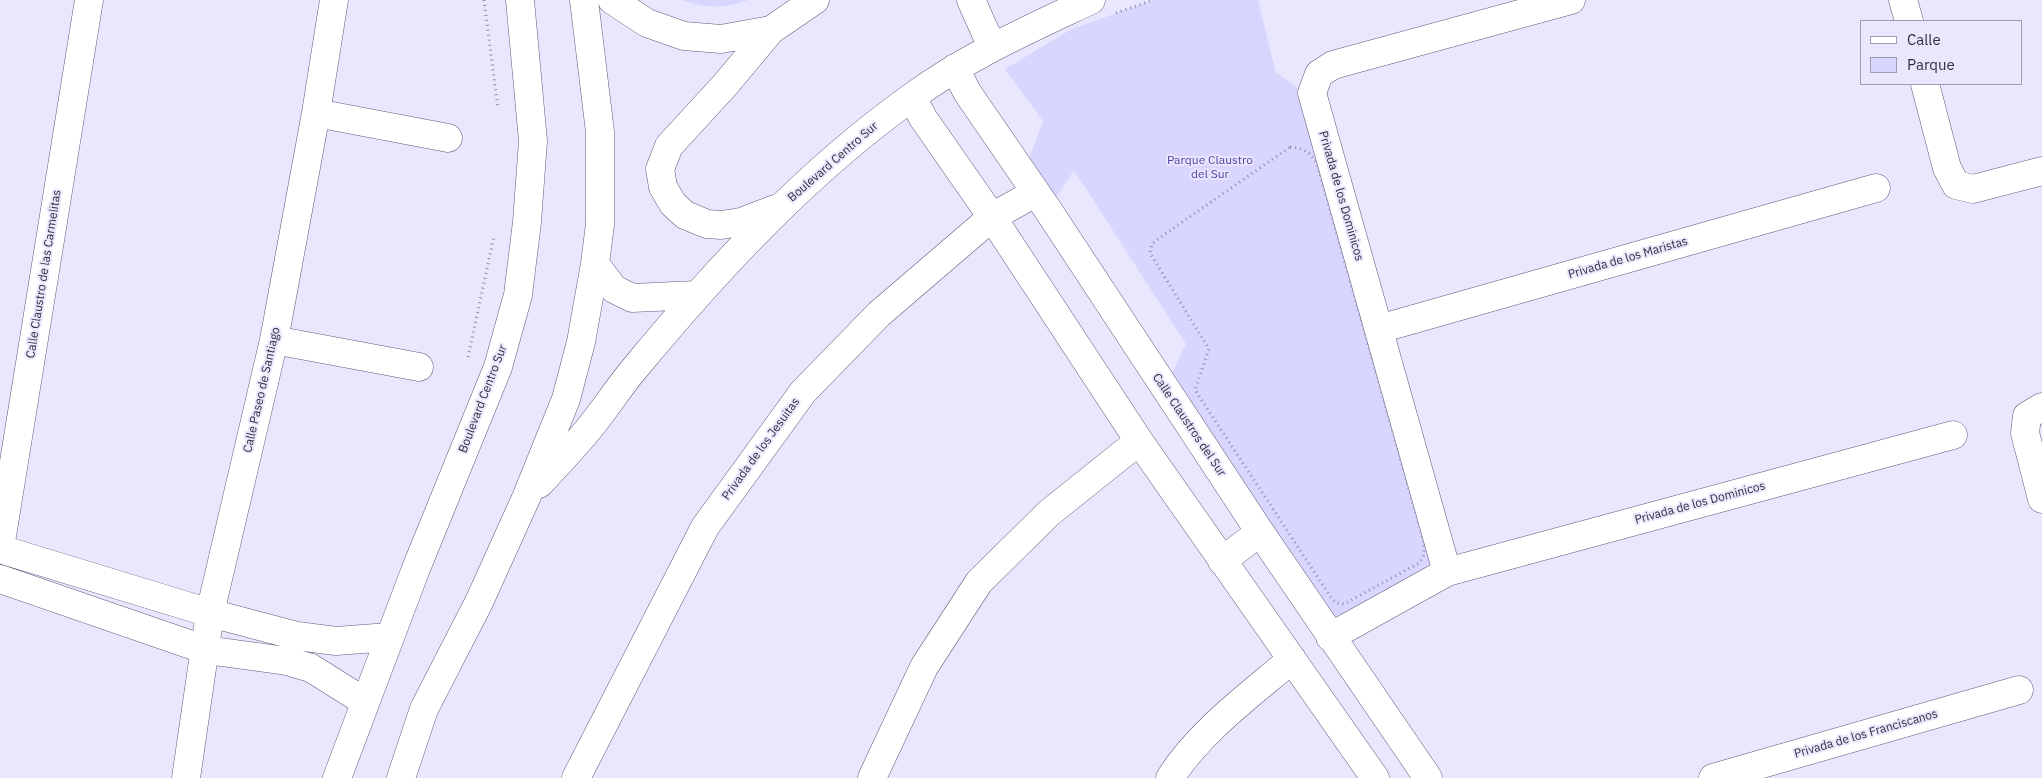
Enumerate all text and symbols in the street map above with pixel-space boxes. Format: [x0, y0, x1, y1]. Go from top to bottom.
legend [1860, 20, 2022, 85]
text: Calle [1907, 30, 1941, 49]
text: Parque [1907, 55, 1955, 74]
street label: Boulevard Centro Sur [785, 119, 881, 205]
street label: Privada de los Dominicos [1316, 129, 1366, 263]
park label: Parque Claustro del Sur [1167, 154, 1253, 182]
street label: Calle Claustro de las Carmelitas [24, 189, 64, 359]
street label: Privada de los Maristas [1567, 234, 1689, 282]
street label: Calle Paseo de Santiago [241, 326, 283, 454]
street label: Boulevard Centro Sur [456, 343, 510, 455]
street label: Calle Claustros del Sur [1149, 371, 1229, 479]
street label: Privada de los Jesuitas [719, 395, 803, 503]
street label: Privada de los Dominicos [1633, 479, 1767, 527]
street label: Privada de los Franciscanos [1793, 707, 1939, 761]

